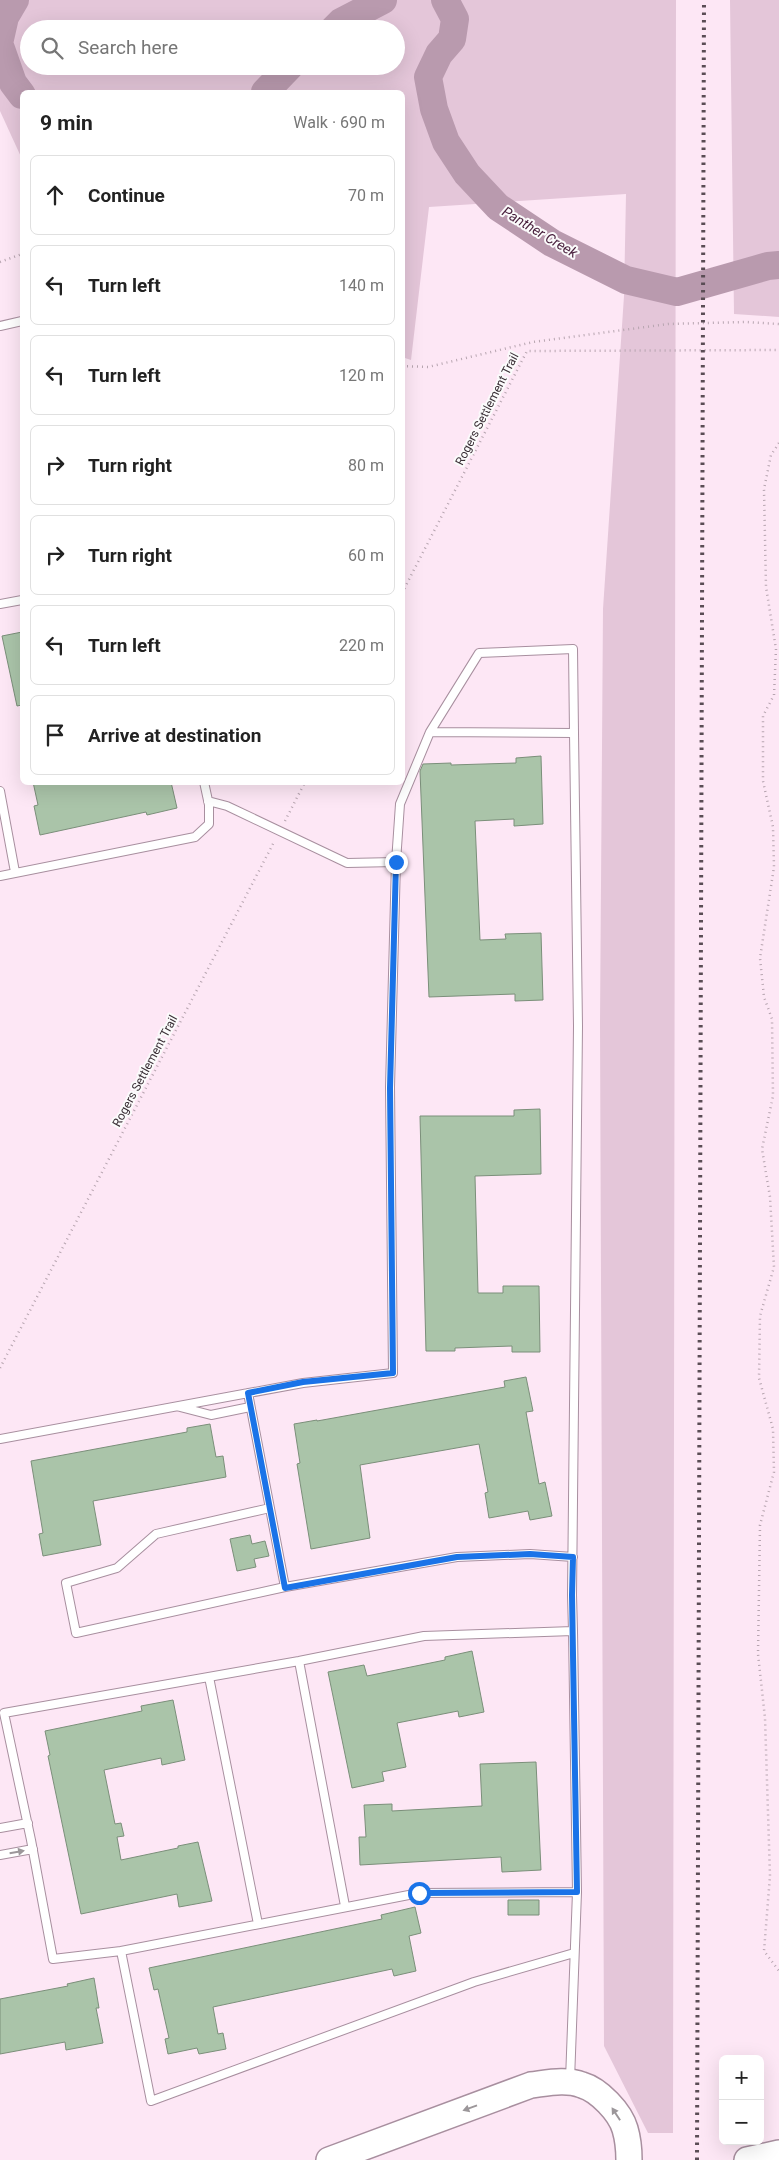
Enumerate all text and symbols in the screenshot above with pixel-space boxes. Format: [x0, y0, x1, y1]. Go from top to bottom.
search box [20, 20, 405, 75]
icon: search [38, 34, 66, 62]
text: Search here [78, 36, 178, 59]
text: 9 min [40, 111, 93, 135]
text: Walk · 690 m [293, 113, 385, 132]
icon: ahead [41, 181, 69, 209]
text: Continue [88, 184, 165, 207]
text: 70 m [348, 186, 384, 205]
water label: Panther Creek [499, 203, 582, 261]
icon: left [41, 271, 69, 299]
text: Turn left [88, 274, 161, 297]
text: 140 m [339, 276, 384, 295]
street label: Rogers Settlement Trail [453, 350, 521, 468]
icon: left [41, 361, 69, 389]
text: Turn left [88, 364, 161, 387]
text: 120 m [339, 366, 384, 385]
icon: right [41, 451, 69, 479]
text: Turn right [88, 454, 172, 477]
text: 80 m [348, 456, 384, 475]
icon: right [41, 541, 69, 569]
text: Turn right [88, 544, 172, 567]
text: 60 m [348, 546, 384, 565]
icon: left [41, 631, 69, 659]
text: Turn left [88, 634, 161, 657]
text: 220 m [339, 636, 384, 655]
icon: arrive [41, 721, 69, 749]
text: Arrive at destination [88, 724, 261, 747]
route end [385, 851, 408, 874]
street label: Rogers Settlement Trail [110, 1013, 180, 1129]
one-way arrow [9, 1848, 25, 1856]
route start [408, 1882, 431, 1905]
map controls [719, 2055, 764, 2145]
button: + [719, 2055, 764, 2100]
button: − [719, 2100, 764, 2145]
one-way arrow [462, 2104, 477, 2112]
one-way arrow [611, 2107, 621, 2121]

